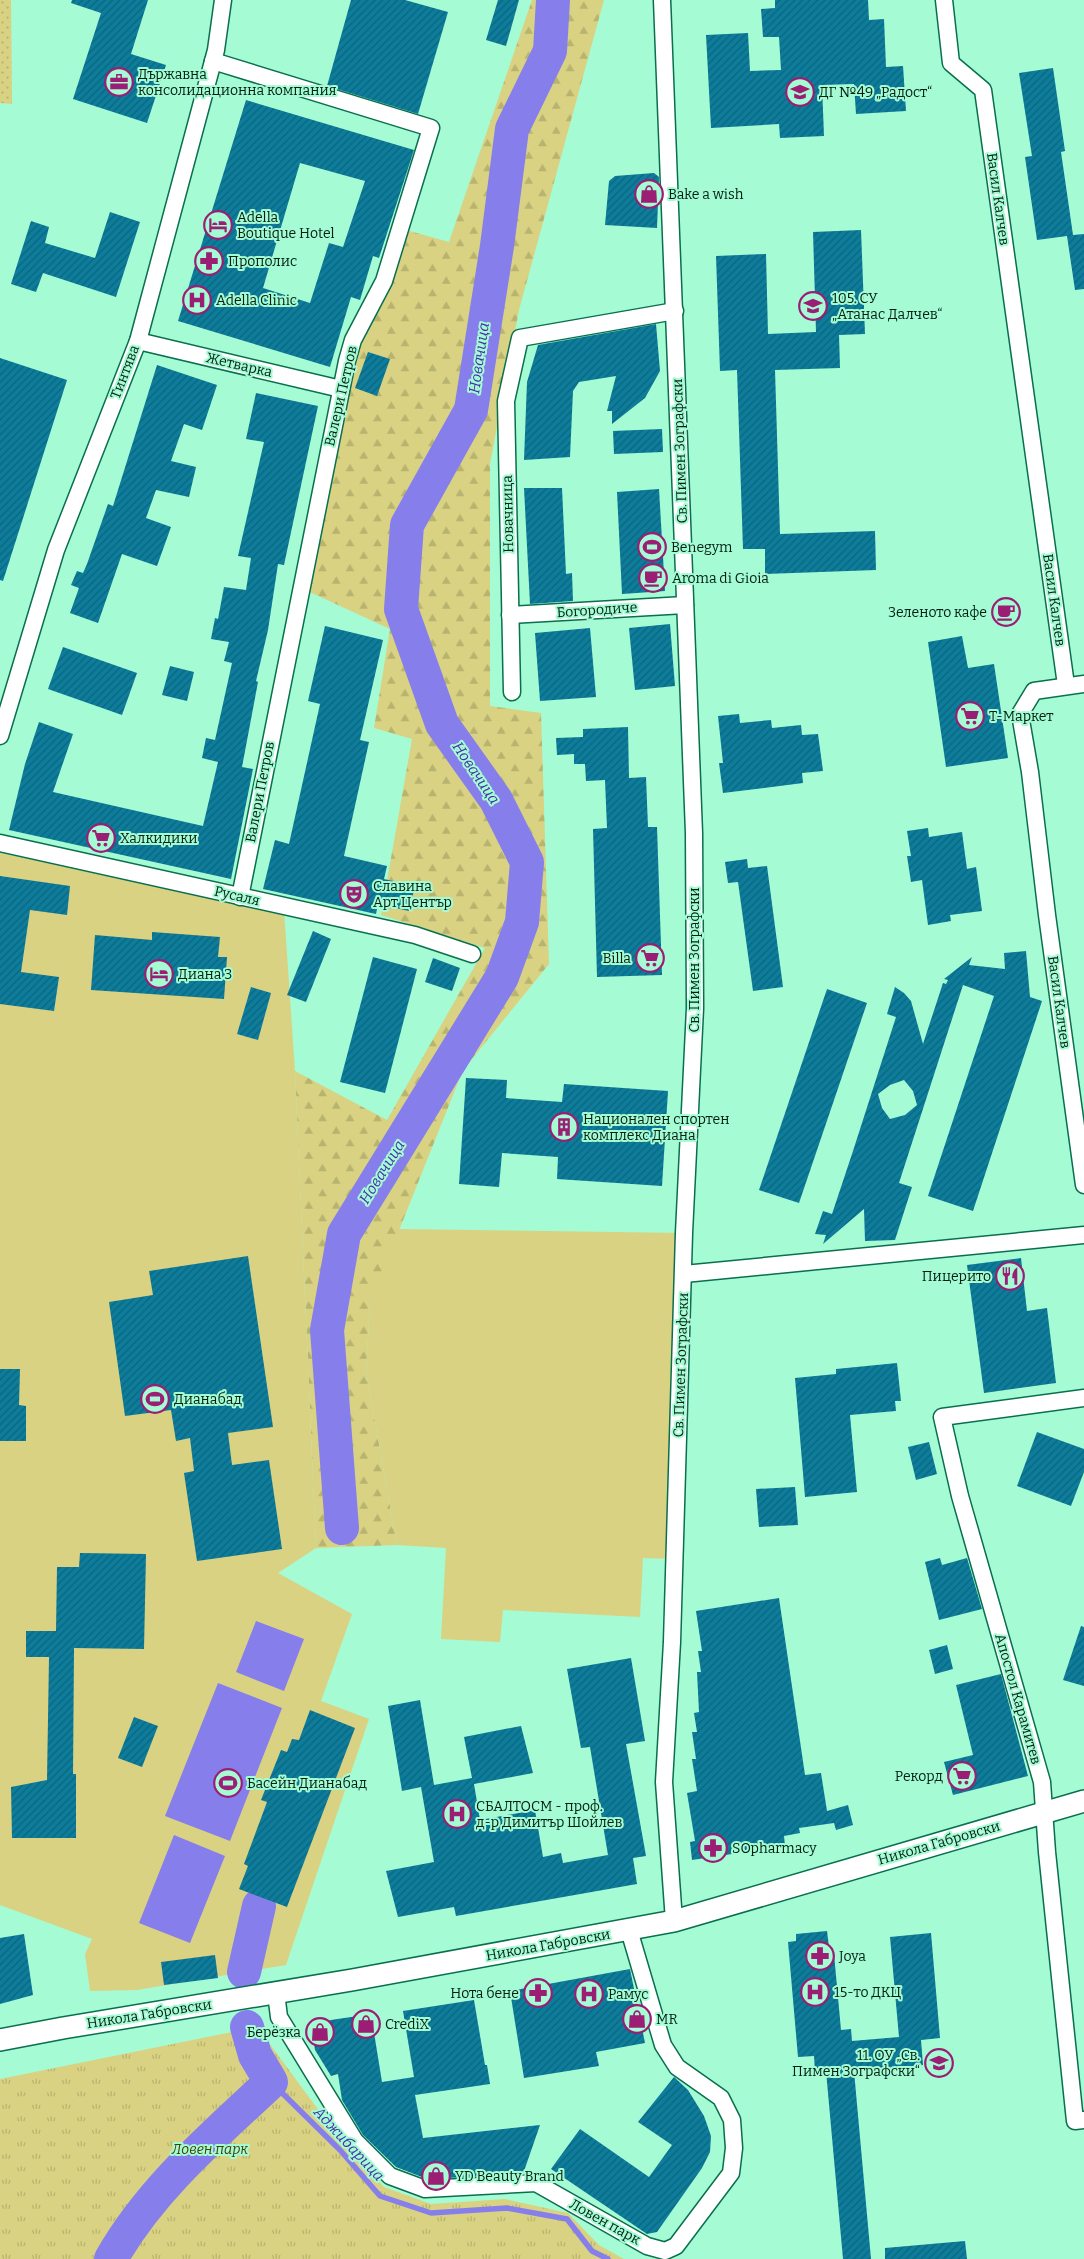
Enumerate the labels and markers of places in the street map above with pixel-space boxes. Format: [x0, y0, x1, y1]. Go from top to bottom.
place label: Държавна консолидационна компания [138, 66, 337, 99]
office icon: Държавна консолидационна компания [104, 67, 134, 97]
school or university icon: ДГ №49 „Радост“ [785, 77, 815, 107]
place label: ДГ №49 „Радост“ [819, 84, 932, 101]
shop icon: Bake a wish [634, 179, 664, 209]
place label: Bake a wish [668, 186, 744, 203]
place label: Adella Boutique Hotel [237, 209, 335, 242]
hotel icon: Adella Boutique Hotel [203, 210, 233, 240]
pharmacy icon: Прополис [194, 246, 224, 276]
place label: Прополис [228, 253, 297, 270]
hospital icon: Adella Clinic [182, 285, 212, 315]
place label: 105. СУ „Атанас Далчев“ [832, 290, 942, 323]
school or university icon: 105. СУ „Атанас Далчев“ [798, 291, 828, 321]
place label: Adella Clinic [216, 292, 297, 309]
sports icon: Benegym [637, 532, 667, 562]
place label: Benegym [671, 539, 733, 556]
cafe icon: Aroma di Gioia [638, 563, 668, 593]
place label: Aroma di Gioia [672, 570, 769, 587]
cafe icon: Зеленото кафе [991, 597, 1021, 627]
place label: Зеленото кафе [888, 604, 987, 621]
supermarket icon: Т-Маркет [955, 701, 985, 731]
place label: Т-Маркет [989, 708, 1054, 725]
supermarket icon: Халкидики [86, 823, 116, 853]
place label: Халкидики [120, 830, 198, 847]
place label: Славина Арт Център [373, 878, 452, 911]
theatre icon: Славина Арт Център [339, 879, 369, 909]
supermarket icon: Billa [635, 943, 665, 973]
place label: Billa [603, 950, 631, 967]
hotel icon: Диана 3 [144, 959, 174, 989]
place label: Диана 3 [178, 966, 232, 983]
place label: Национален спортен комплекс Диана [583, 1111, 729, 1144]
building icon: Национален спортен комплекс Диана [549, 1112, 579, 1142]
restaurant icon: Пицерито [995, 1261, 1025, 1291]
place label: Пицерито [922, 1268, 991, 1285]
sports icon: Дианабад [140, 1384, 170, 1414]
place label: Дианабад [174, 1391, 242, 1408]
supermarket icon: Рекорд [947, 1761, 977, 1791]
sports icon: Басейн Дианабад [213, 1768, 243, 1798]
place label: Рекорд [895, 1768, 944, 1785]
place label: Басейн Дианабад [247, 1775, 367, 1792]
place label: СБАЛТОСМ - проф. д-р Димитър Шойлев [476, 1798, 622, 1831]
hospital icon: СБАЛТОСМ - проф. д-р Димитър Шойлев [442, 1799, 472, 1829]
pharmacy icon: SOpharmacy [698, 1833, 728, 1863]
place label: SOpharmacy [732, 1840, 817, 1857]
pharmacy icon: Joya [805, 1941, 835, 1971]
place label: Joya [838, 1948, 866, 1965]
hospital icon: 15-то ДКЦ [800, 1977, 830, 2007]
pharmacy icon: Нота бене [523, 1978, 553, 2008]
hospital icon: Рамус [574, 1979, 604, 2009]
place label: 15-то ДКЦ [834, 1984, 901, 2001]
place label: Нота бене [450, 1985, 519, 2002]
place label: Рамус [608, 1986, 648, 2003]
shop icon: MR [622, 2004, 652, 2034]
shop icon: CrediX [351, 2009, 381, 2039]
place label: MR [656, 2011, 678, 2028]
place label: CrediX [385, 2016, 430, 2033]
shop icon: Берёзка [305, 2017, 335, 2047]
place label: Берёзка [247, 2024, 301, 2041]
place label: 11. ОУ „Св. Пимен Зографски“ [792, 2047, 920, 2080]
school or university icon: 11. ОУ „Св. Пимен Зографски“ [924, 2048, 954, 2078]
shop icon: YD Beauty Brand [421, 2161, 451, 2191]
place label: YD Beauty Brand [455, 2168, 564, 2185]

